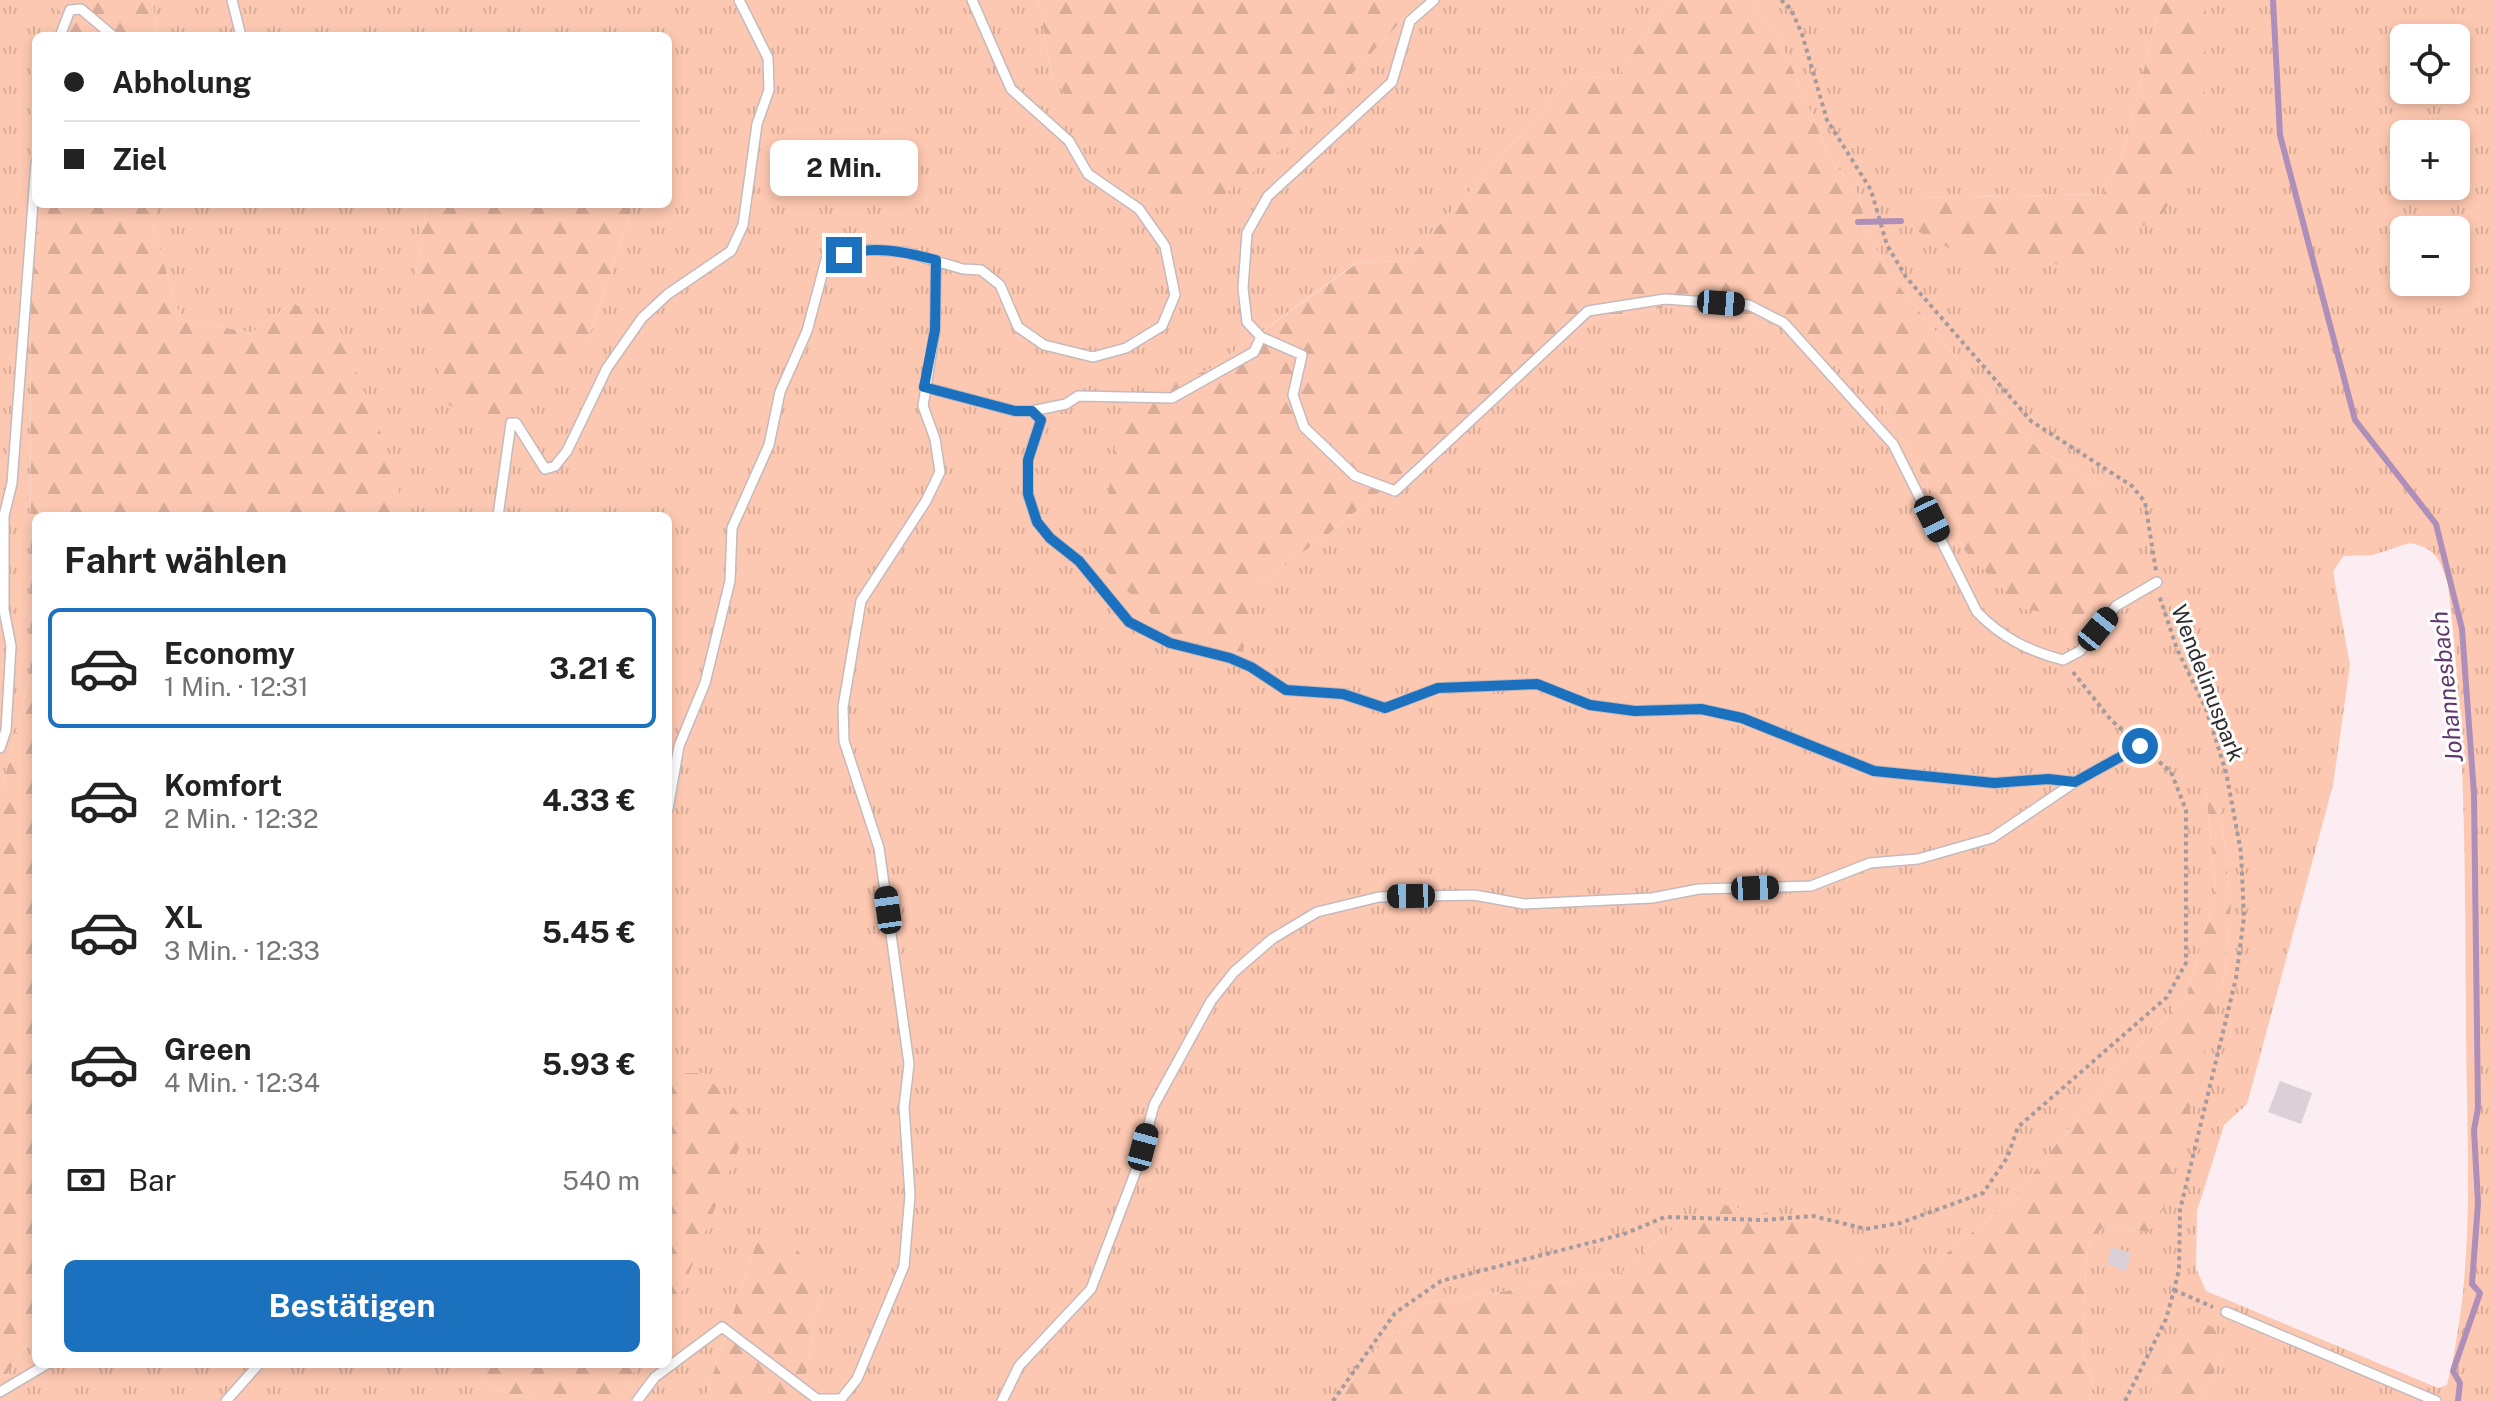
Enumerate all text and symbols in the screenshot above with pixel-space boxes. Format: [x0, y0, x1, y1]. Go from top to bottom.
map controls [2390, 24, 2470, 296]
button: locate [2390, 24, 2470, 104]
text: Abholung [112, 64, 251, 100]
button: + [2390, 120, 2470, 200]
callout: 2 Min. [770, 139, 918, 195]
text: Ziel [112, 141, 167, 177]
text: 2 Min. [806, 152, 882, 183]
button: − [2390, 216, 2470, 296]
route end [826, 237, 862, 273]
car [1696, 289, 1746, 317]
car [1911, 492, 1953, 546]
text: Fahrt wählen [64, 539, 287, 581]
street label: Wendelinuspark [2166, 601, 2250, 765]
car [2074, 603, 2122, 655]
water label: Johannesbach [2424, 610, 2468, 764]
icon: car [68, 632, 140, 704]
text: Economy [164, 635, 295, 671]
text: 3.21 € [549, 650, 636, 686]
text: 1 Min. · 12:31 [164, 671, 309, 702]
route start [2122, 728, 2158, 764]
icon: car [68, 764, 140, 836]
text: Komfort [164, 767, 282, 803]
text: 4.33 € [542, 782, 636, 818]
text: 2 Min. · 12:32 [164, 803, 318, 834]
car [1731, 875, 1779, 901]
car [1387, 884, 1435, 908]
car [873, 885, 903, 935]
icon: car [68, 896, 140, 968]
text: XL [164, 899, 203, 935]
text: 5.45 € [542, 914, 636, 950]
text: 3 Min. · 12:33 [164, 935, 320, 966]
icon: car [68, 1028, 140, 1100]
text: Green [164, 1031, 251, 1067]
text: 5.93 € [542, 1046, 636, 1082]
text: 4 Min. · 12:34 [164, 1067, 320, 1098]
car [1125, 1121, 1161, 1173]
icon: cash [64, 1158, 108, 1202]
text: Bar [128, 1162, 176, 1198]
text: 540 m [562, 1165, 640, 1196]
button: Bestätigen [64, 1260, 640, 1352]

